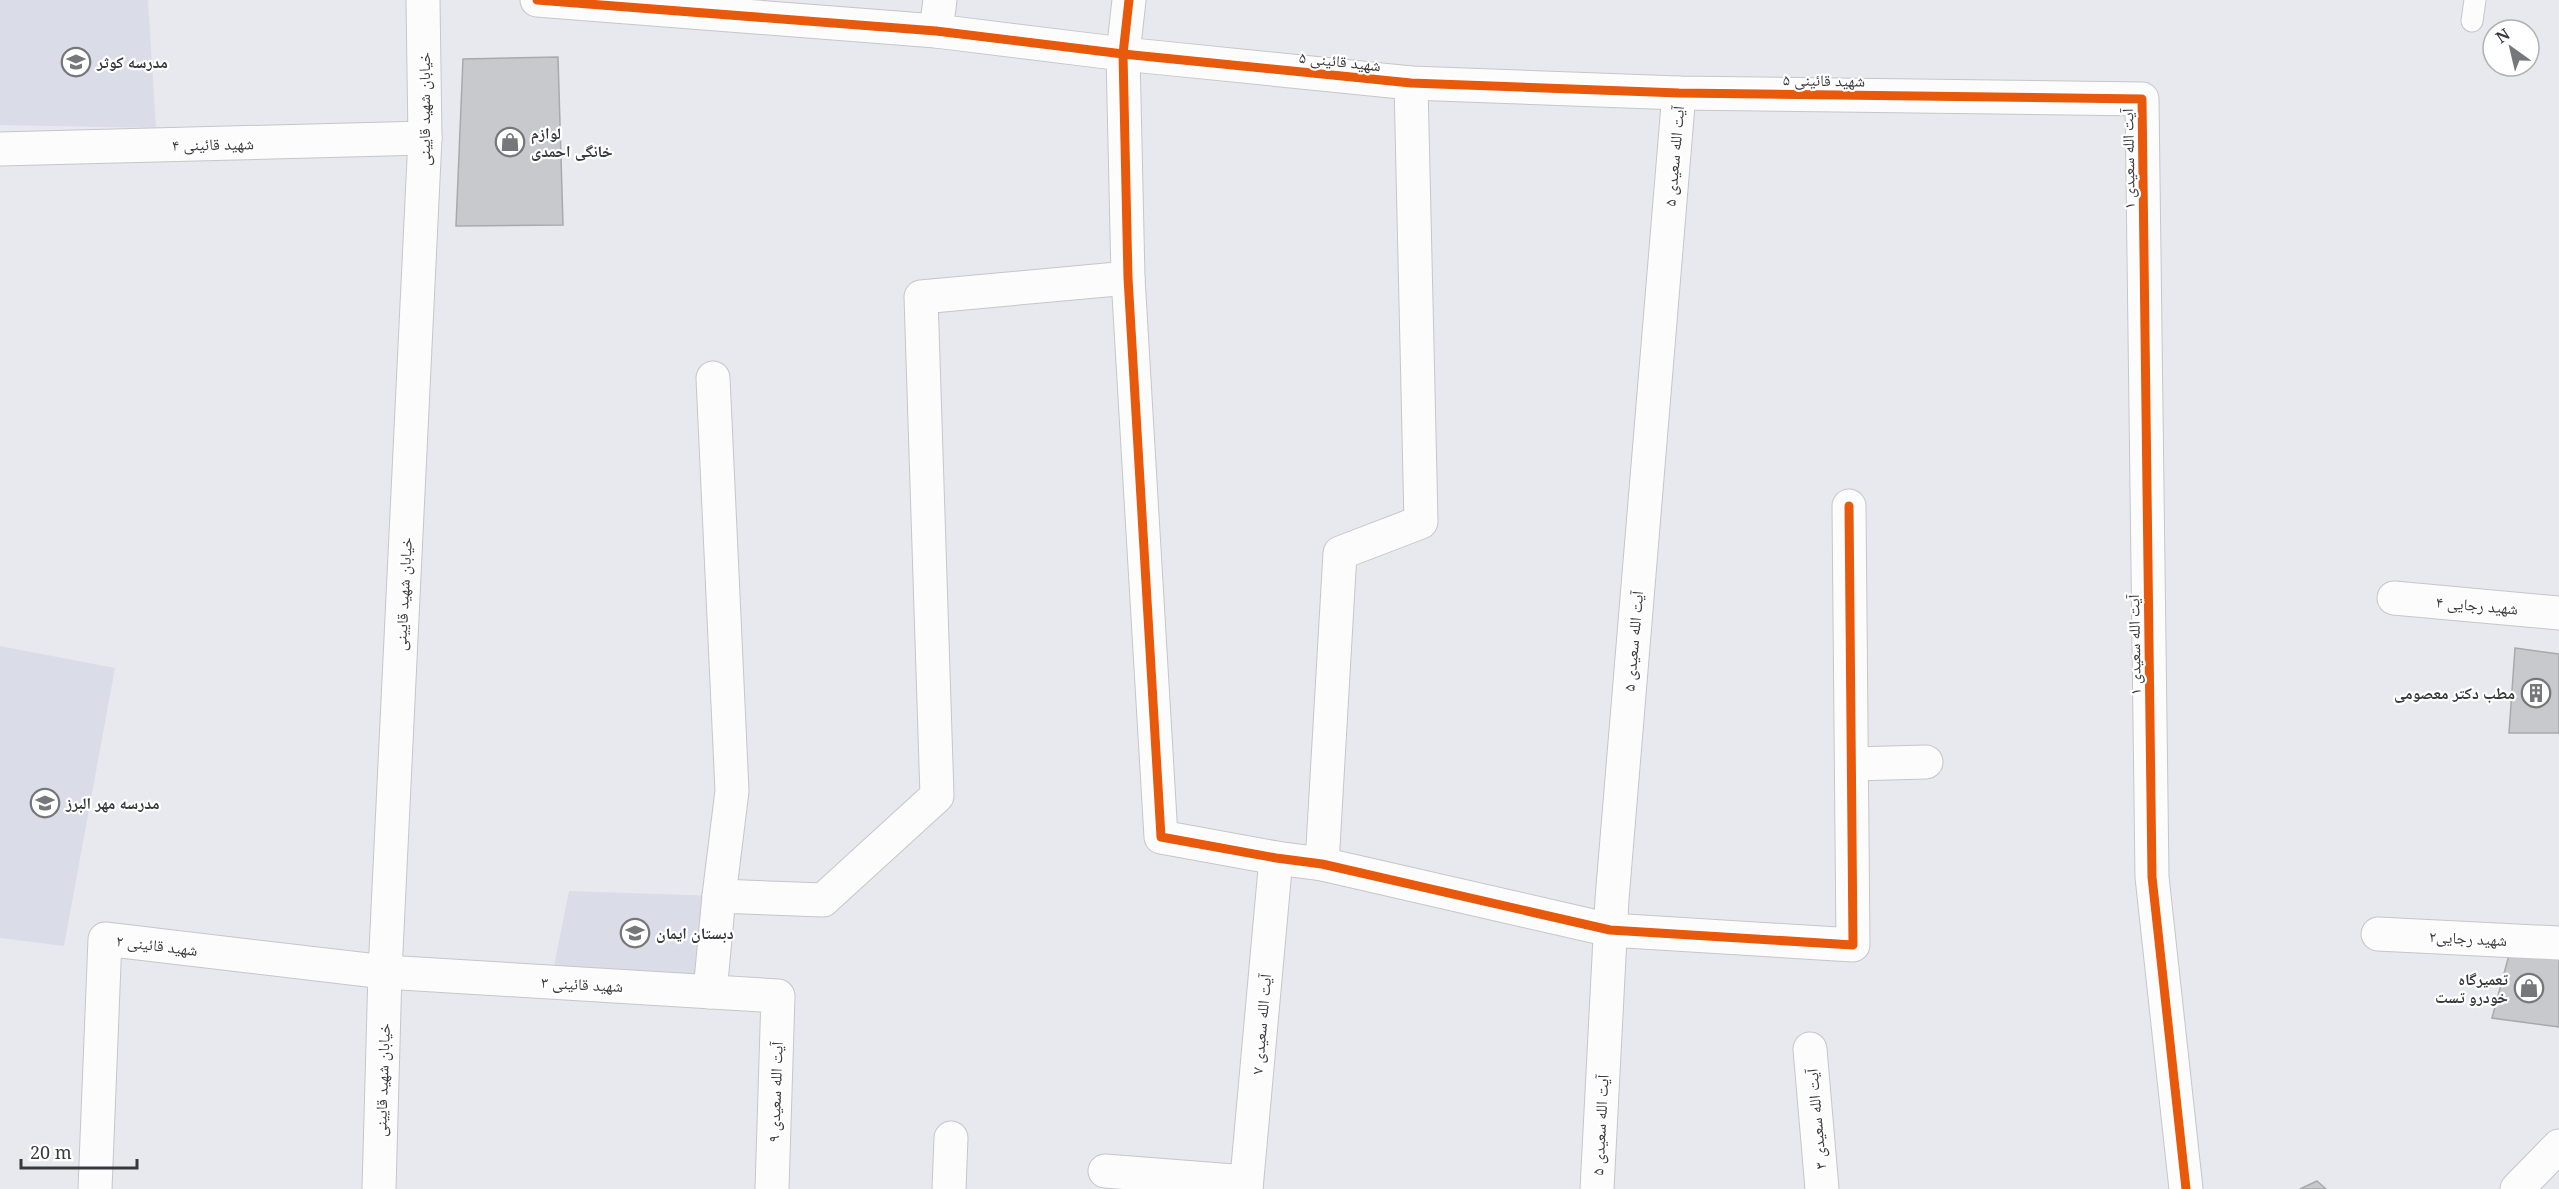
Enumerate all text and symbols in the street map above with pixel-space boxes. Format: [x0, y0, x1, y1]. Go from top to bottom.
north arrow [2481, 18, 2541, 78]
text: N [2491, 23, 2514, 48]
school or university icon: مدرسه کوثر [60, 46, 92, 78]
street label: شهید قائینی ۵ [1298, 46, 1382, 76]
place label: مدرسه کوثر [96, 51, 168, 73]
street label: خیابان شهید قایینی [413, 52, 435, 166]
street label: شهید قائینی ۵ [1783, 68, 1865, 92]
street label: آیت الله سعیدی ۵ [1659, 104, 1689, 207]
street label: آیت الله سعیدی ۱ [2116, 107, 2140, 210]
place label: لوازم خانگی احمدی [531, 122, 613, 162]
shop icon: لوازم خانگی احمدی [494, 126, 526, 158]
street label: شهید قائینی ۴ [172, 132, 254, 156]
street label: خیابان شهید قایینی [389, 537, 417, 651]
street label: آیت الله سعیدی ۵ [1618, 589, 1648, 692]
street label: شهید رجایی ۴ [2435, 590, 2519, 620]
street label: آیت الله سعیدی ۱ [2122, 593, 2146, 696]
building icon: مطب دکتر معصومی [2520, 677, 2552, 709]
place label: مطب دکتر معصومی [2394, 682, 2515, 704]
school or university icon: مدرسه مهر البرز [29, 787, 61, 819]
place label: مدرسه مهر البرز [65, 792, 160, 814]
school or university icon: دبستان ایمان [619, 917, 651, 949]
place label: دبستان ایمان [656, 922, 734, 944]
street label: شهید رجایی۲ [2428, 925, 2508, 951]
street label: شهید قائینی ۲ [115, 929, 199, 961]
place label: تعمیرگاه خودرو تست [2435, 968, 2509, 1008]
street label: شهید قائینی ۳ [540, 971, 624, 997]
street label: آیت الله سعیدی ۷ [1246, 972, 1276, 1075]
shop icon: تعمیرگاه خودرو تست [2513, 972, 2545, 1004]
street label: خیابان شهید قایینی [369, 1023, 395, 1137]
street label: آیت الله سعیدی ۹ [762, 1040, 788, 1143]
street label: آیت الله سعیدی ۳ [1801, 1067, 1831, 1170]
street label: آیت الله سعیدی ۵ [1586, 1073, 1614, 1176]
scale bar [21, 1132, 136, 1170]
text: 20 m [30, 1140, 72, 1164]

